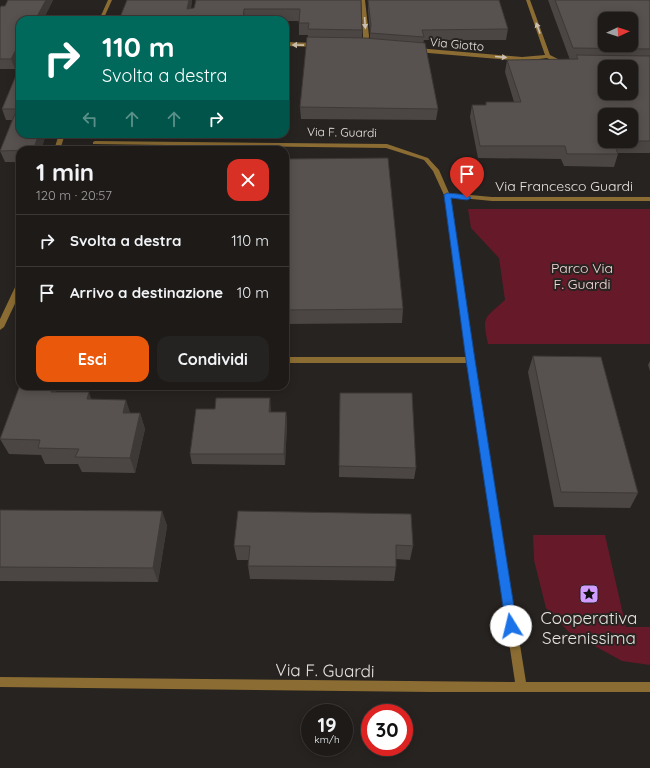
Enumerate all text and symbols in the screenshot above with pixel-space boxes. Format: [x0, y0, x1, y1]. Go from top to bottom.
north arrow [598, 12, 638, 52]
map controls [598, 12, 638, 148]
one-way arrow [362, 17, 369, 29]
one-way arrow [535, 21, 541, 33]
text: 110 m [102, 29, 175, 64]
icon: right [36, 32, 88, 84]
street label: Via Giotto [429, 34, 485, 54]
one-way arrow [292, 41, 304, 48]
one-way arrow [495, 54, 507, 61]
button: search [598, 60, 638, 100]
text: Svolta a destra [102, 64, 228, 87]
icon: left [79, 108, 101, 130]
icon: ahead [121, 108, 143, 130]
icon: ahead [163, 108, 185, 130]
icon: right [205, 108, 227, 130]
button: layers [598, 108, 638, 148]
street label: Via F. Guardi [307, 124, 377, 140]
text: 1 min [36, 157, 94, 187]
pin [450, 157, 484, 198]
button: close [227, 159, 269, 201]
icon: arrive [456, 163, 478, 185]
street label: Via Francesco Guardi [495, 177, 633, 195]
text: 120 m · 20:57 [36, 187, 112, 203]
icon: right [36, 230, 58, 252]
text: Svolta a destra [70, 231, 181, 250]
text: 110 m [231, 231, 269, 250]
park label: Parco Via F. Guardi [551, 259, 613, 293]
icon: arrive [36, 282, 58, 304]
text: Arrivo a destinazione [70, 283, 223, 302]
text: 10 m [237, 283, 269, 302]
button: Esci [36, 336, 149, 382]
button: Condividi [157, 336, 269, 382]
place icon: Cooperativa Serenissima [578, 583, 600, 605]
position arrow [490, 605, 532, 647]
place label: Cooperativa Serenissima [541, 607, 637, 648]
street label: Via F. Guardi [275, 659, 375, 681]
speed limit sign: 30 [361, 704, 413, 756]
text: 19 [317, 712, 337, 737]
text: km/h [314, 733, 340, 746]

